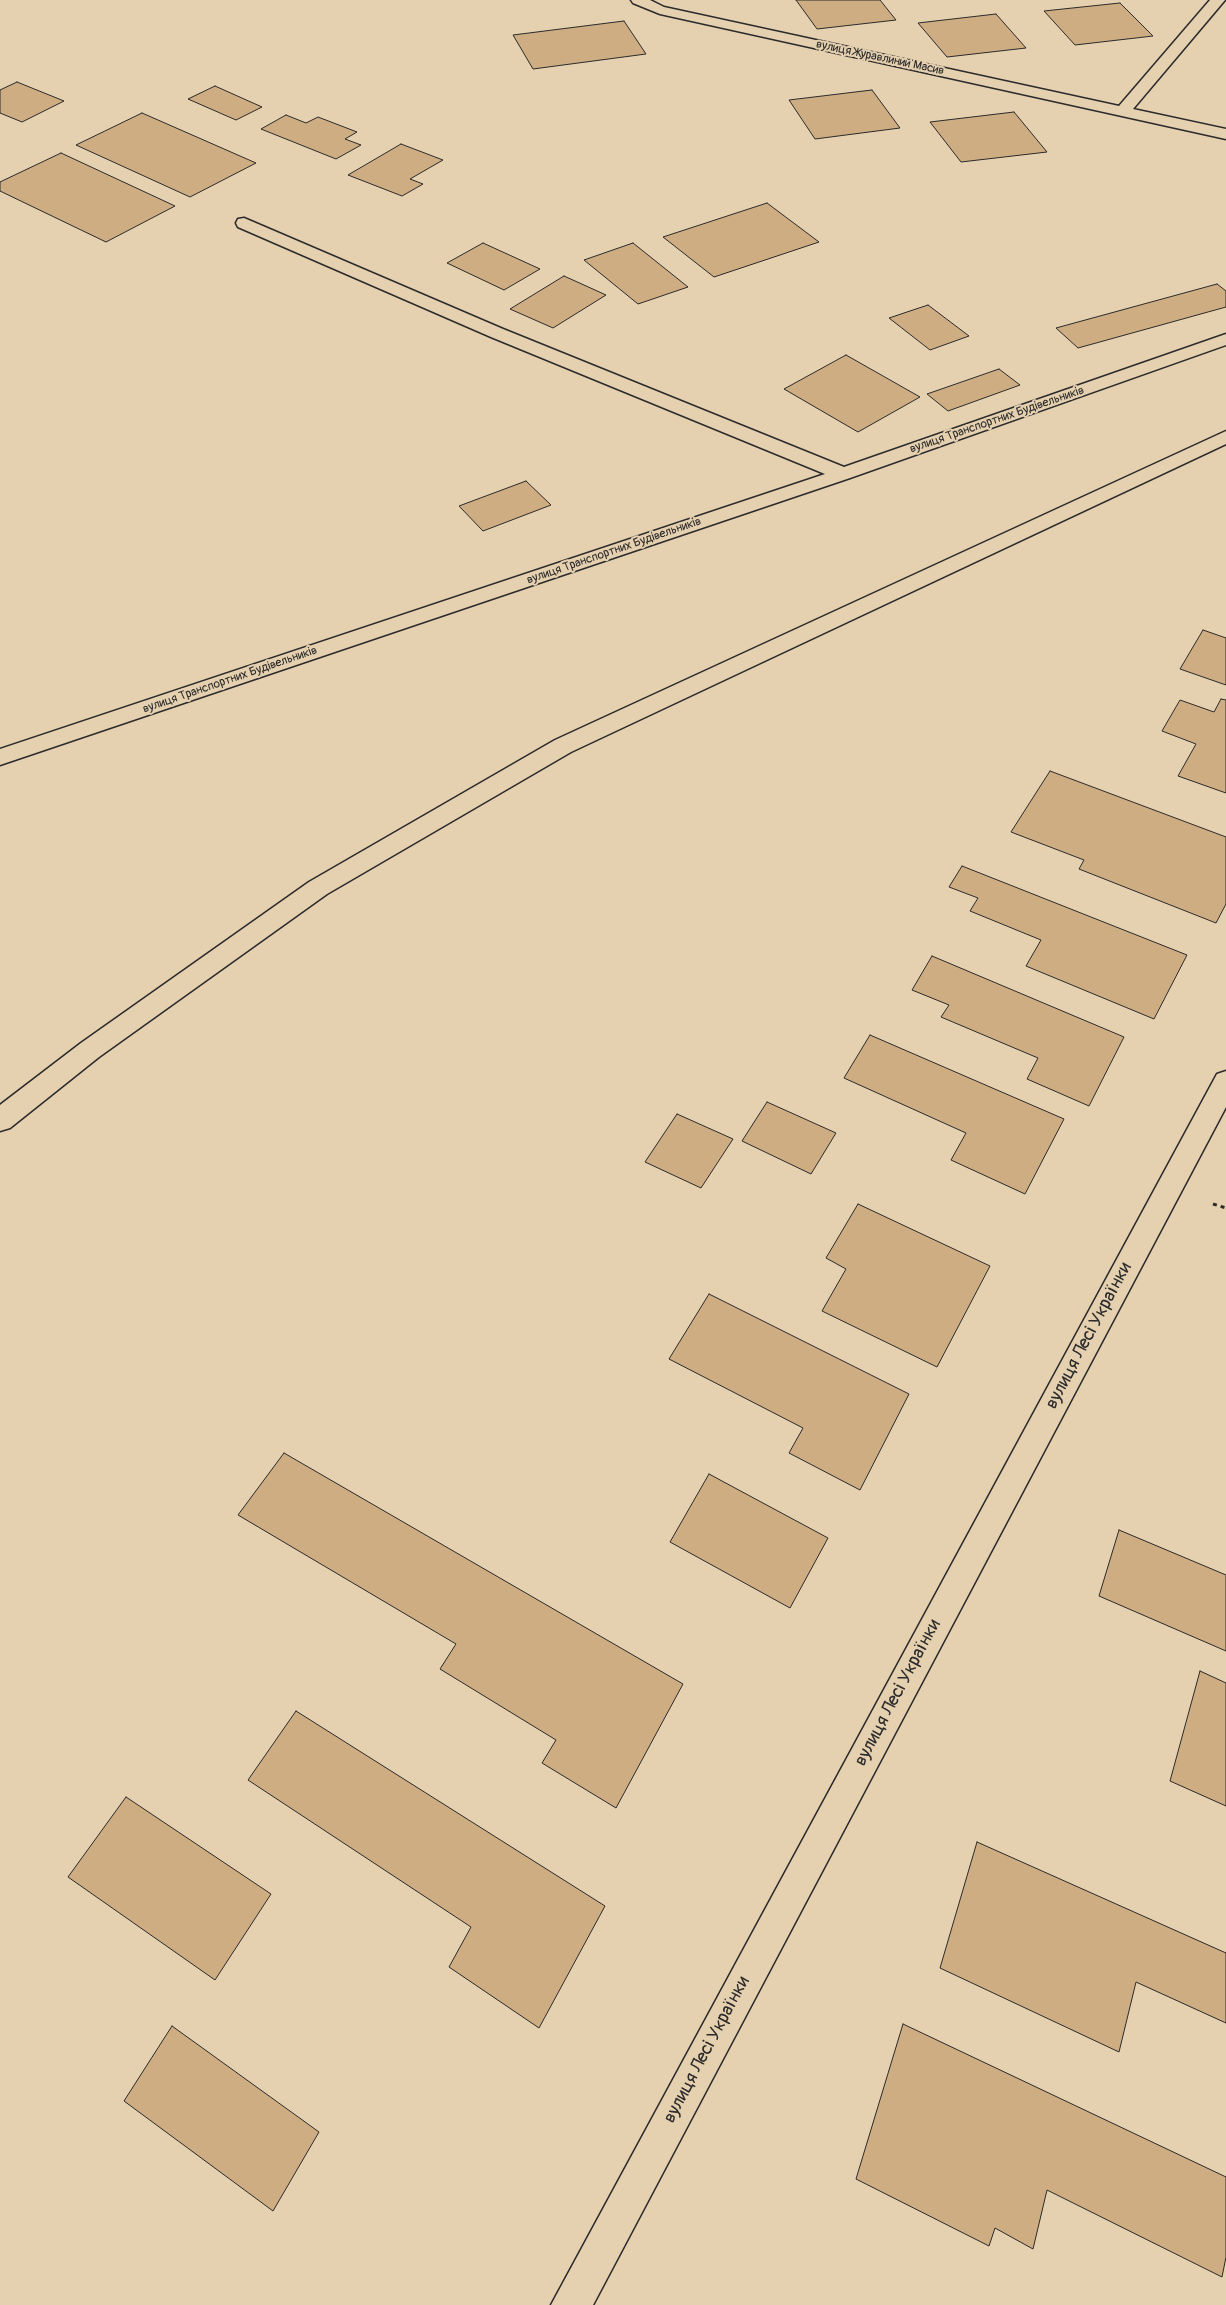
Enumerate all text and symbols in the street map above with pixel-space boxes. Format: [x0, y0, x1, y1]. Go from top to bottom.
street label: вулиця Журавлиний Масив [815, 37, 945, 79]
street label: вулиця Транспортних Будівельників [908, 383, 1086, 457]
street label: вулиця Транспортних Будівельників [525, 514, 703, 588]
street label: вулиця Транспортних Будівельників [141, 643, 319, 717]
street label: вулиця Лесі Українки [1041, 1259, 1137, 1413]
street label: вулиця Лесі Українки [850, 1616, 946, 1770]
street label: вулиця Лесі Українки [659, 1973, 755, 2127]

